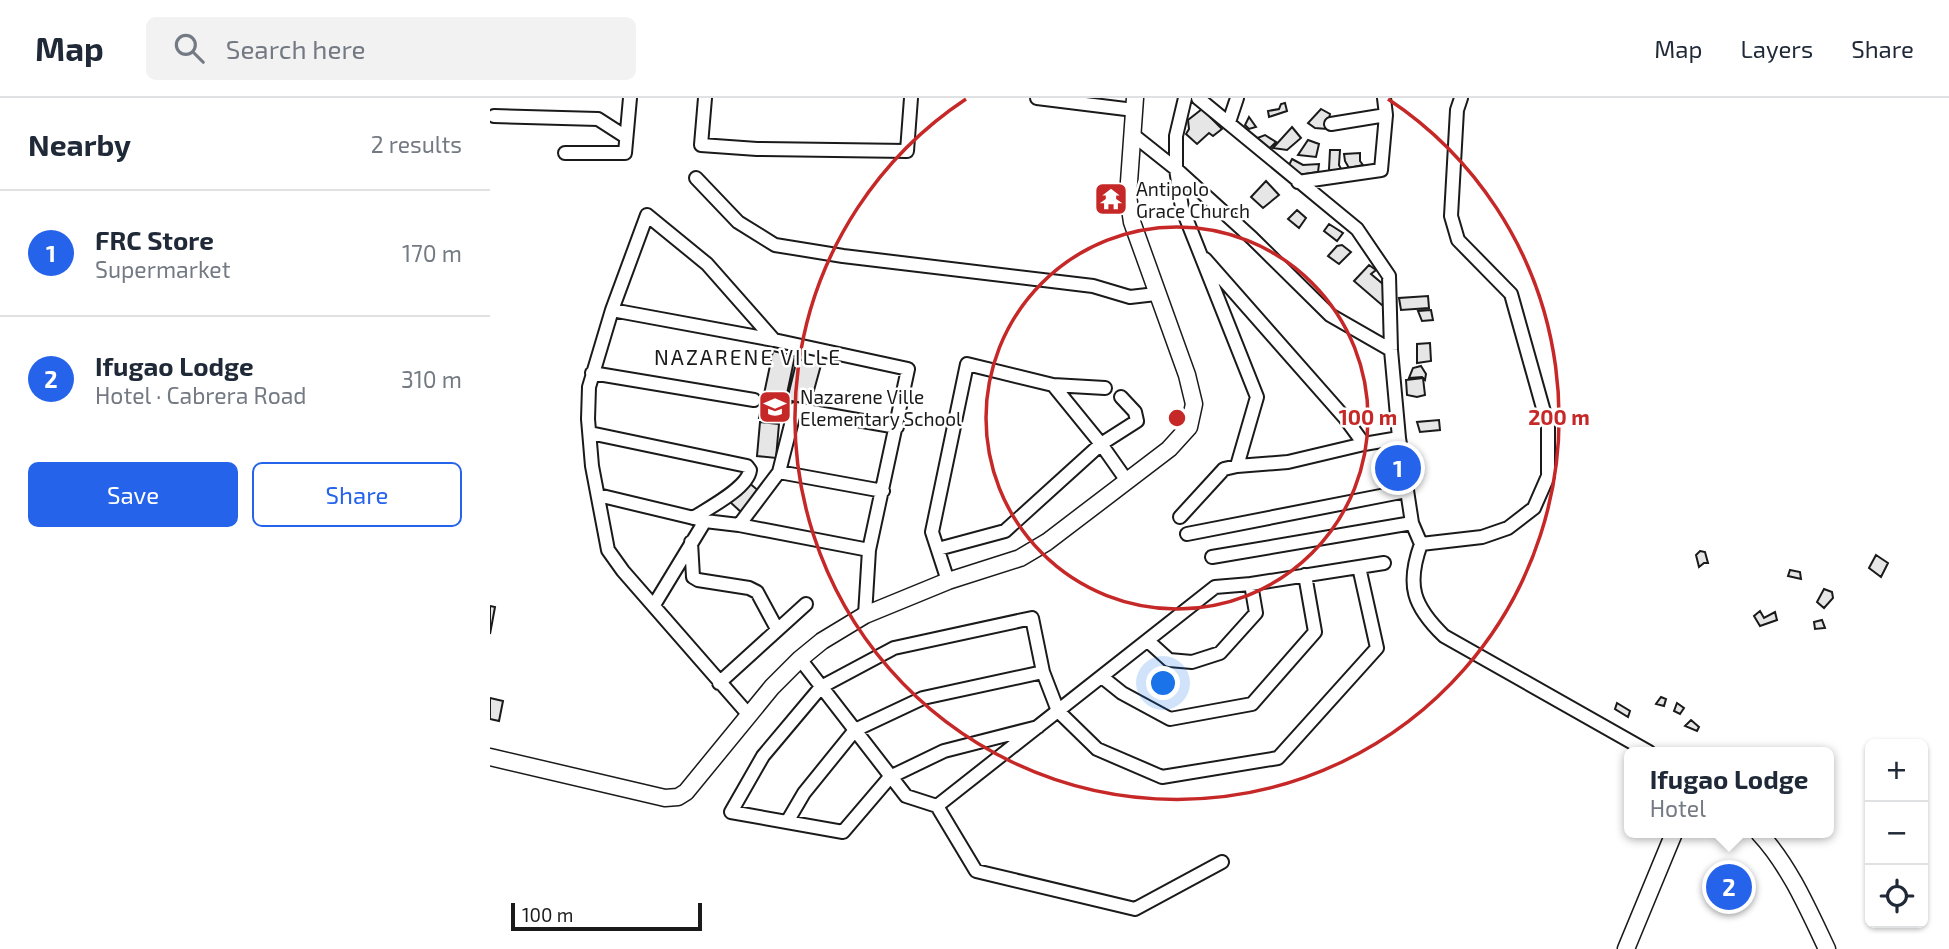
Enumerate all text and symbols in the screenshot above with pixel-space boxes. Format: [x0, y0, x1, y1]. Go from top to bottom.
search box [146, 17, 636, 80]
text: Map [35, 28, 104, 68]
icon: search [170, 29, 208, 67]
text: Search here [226, 33, 365, 64]
text: Map [1654, 34, 1702, 63]
text: Layers [1740, 34, 1813, 63]
text: Share [1851, 34, 1914, 63]
text: Nearby [28, 126, 131, 162]
text: 2 results [371, 130, 462, 158]
place label: Antipolo Grace Church [1136, 177, 1250, 222]
temple icon: Antipolo Grace Church [1092, 180, 1130, 218]
text: FRC Store [95, 224, 214, 255]
text: 1 [46, 239, 56, 267]
text: 170 m [402, 239, 462, 267]
text: Supermarket [95, 255, 230, 283]
district label: NAZARENE VILLE [654, 344, 842, 369]
text: Ifugao Lodge [95, 350, 254, 381]
text: 2 [44, 365, 58, 393]
text: 310 m [401, 365, 462, 393]
text: Hotel · Cabrera Road [95, 381, 307, 409]
place label: Nazarene Ville Elementary School [800, 385, 962, 430]
school or university icon: Nazarene Ville Elementary School [756, 388, 794, 426]
text: 100 m [1339, 404, 1397, 429]
text: 200 m [1528, 404, 1590, 429]
centre of rings [1165, 406, 1189, 430]
pin: 1 [1375, 442, 1421, 494]
button: Save [28, 462, 238, 527]
button: Share [252, 462, 462, 527]
your location [1146, 666, 1180, 700]
map controls [1865, 739, 1928, 928]
button: + [1865, 739, 1928, 802]
popup [1624, 747, 1834, 838]
text: Ifugao Lodge [1650, 763, 1808, 794]
text: Hotel [1650, 794, 1706, 822]
button: − [1865, 802, 1928, 865]
pin: 2 [1706, 861, 1752, 913]
button: locate [1865, 865, 1928, 928]
scale bar [511, 900, 702, 932]
text: 100 m [522, 903, 573, 926]

